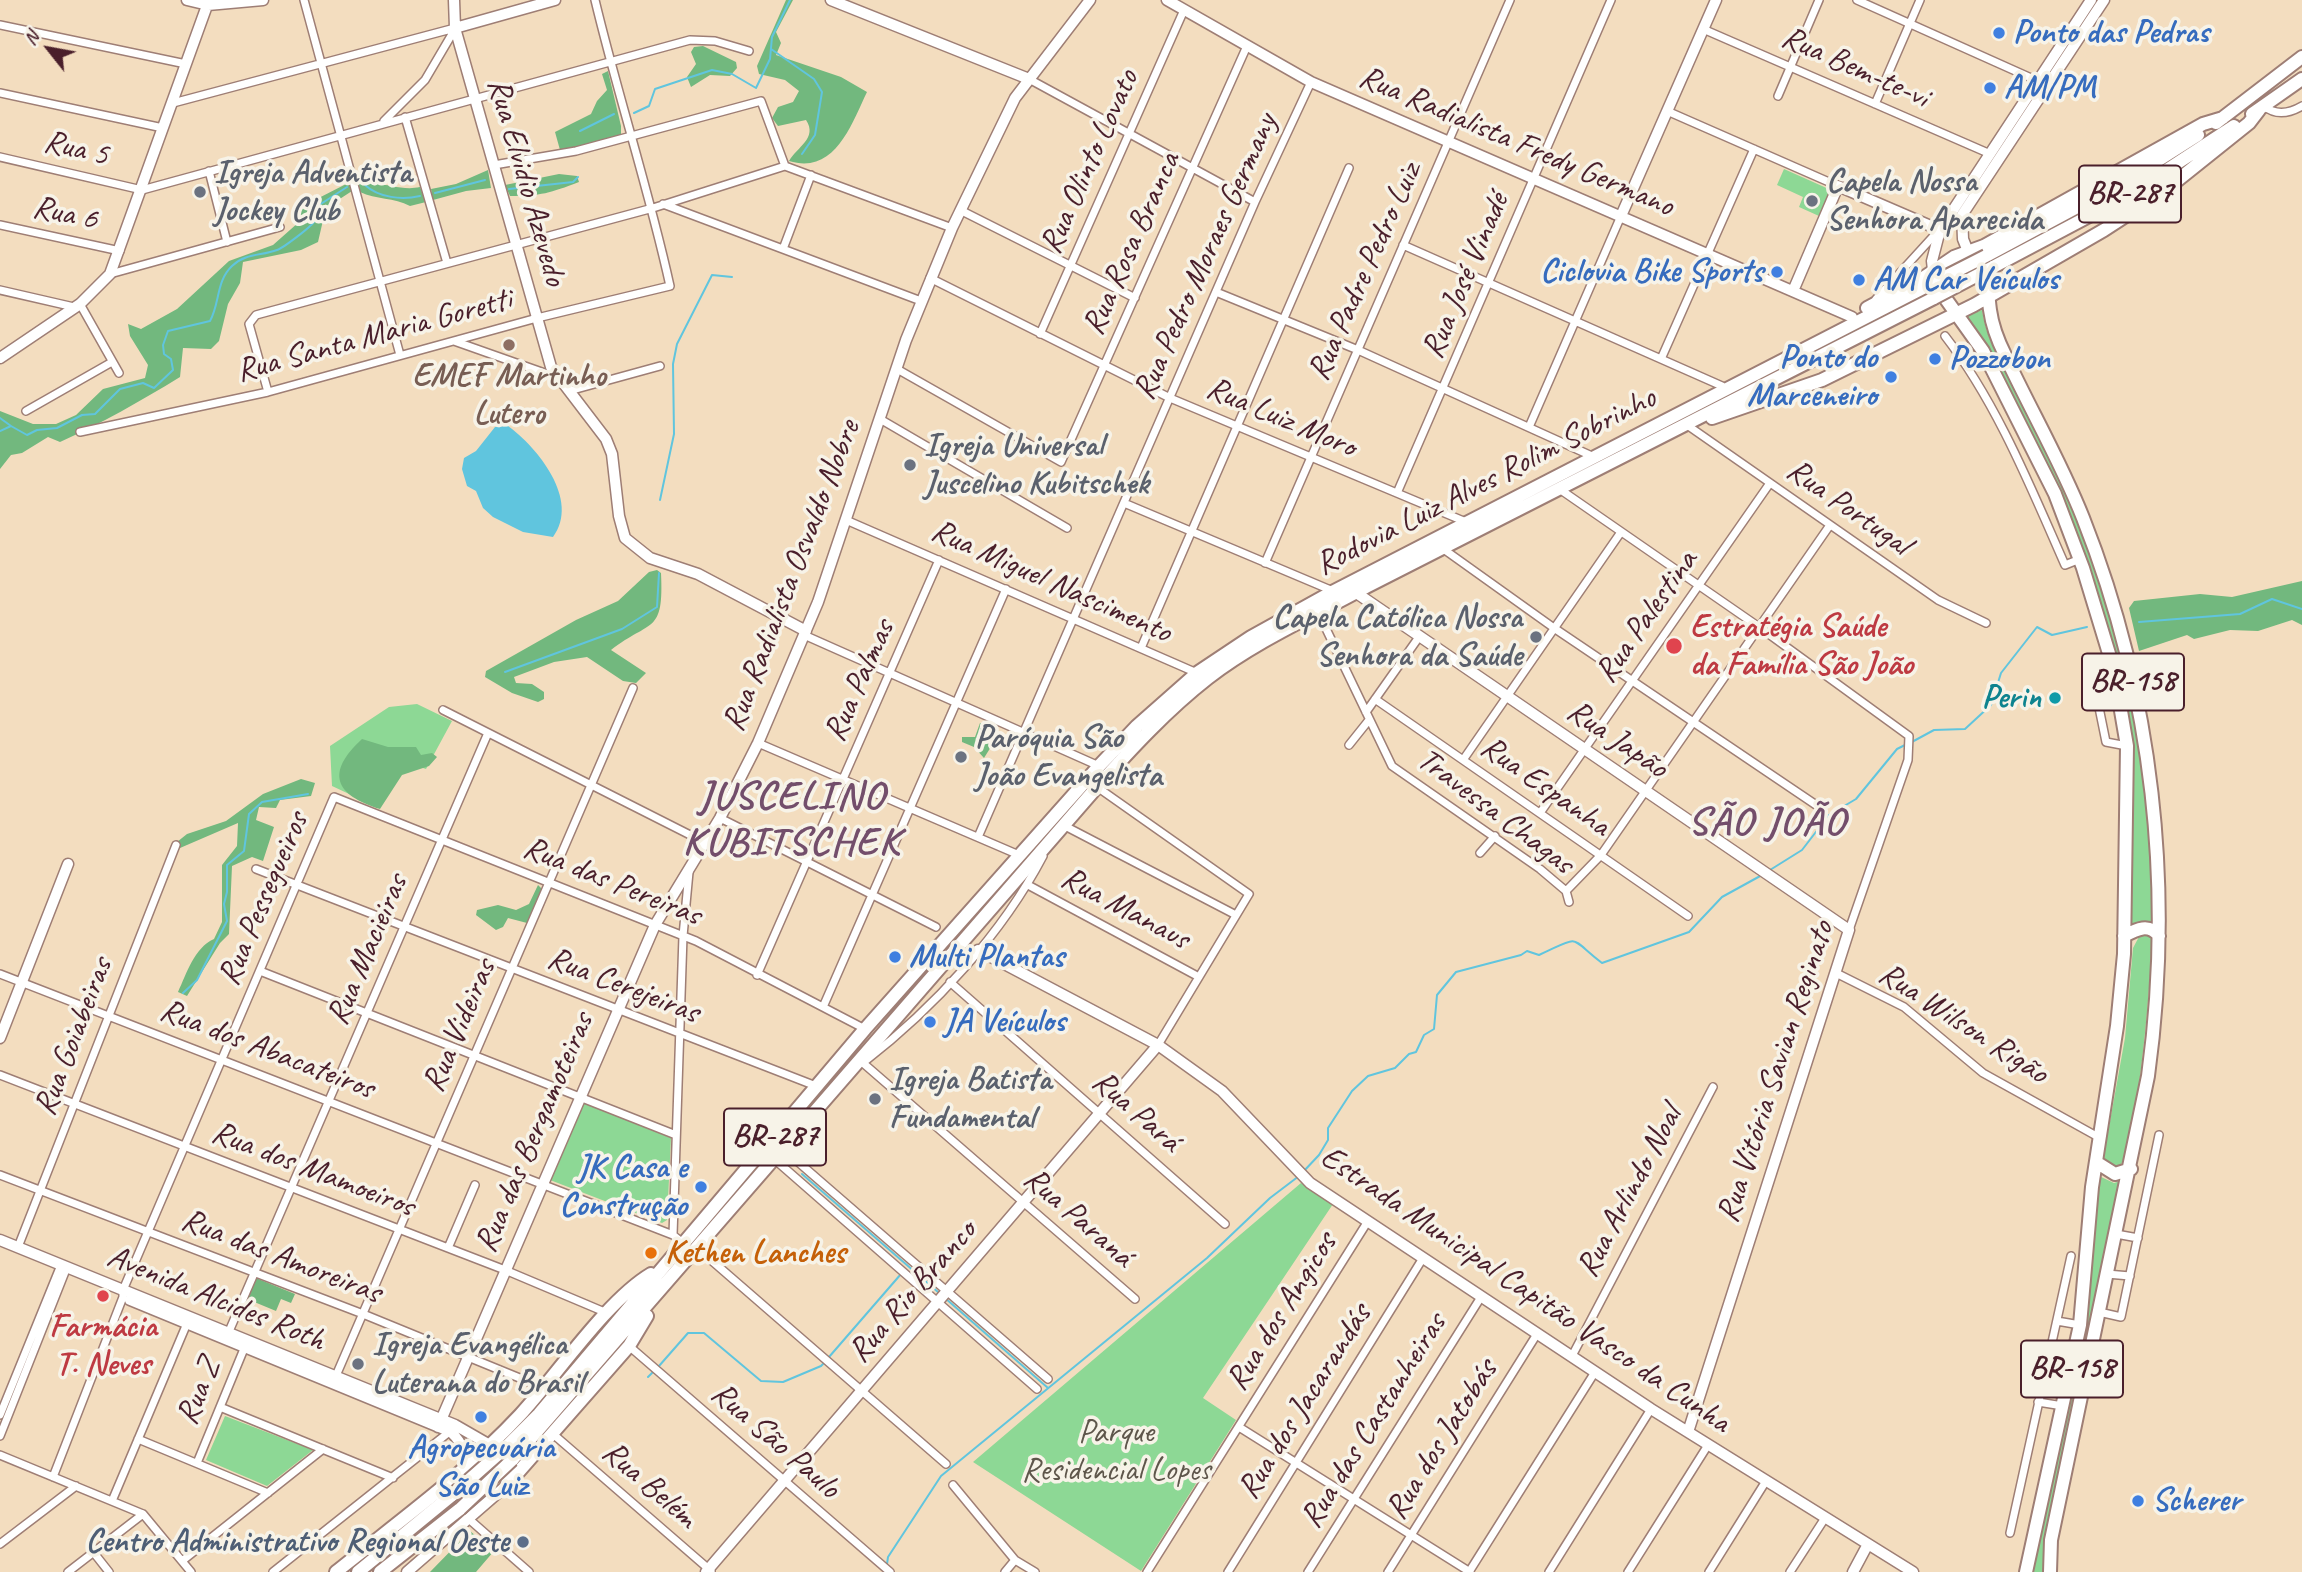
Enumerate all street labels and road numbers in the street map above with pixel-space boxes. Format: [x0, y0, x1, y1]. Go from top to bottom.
street label: Rua Bem-te-vi [1775, 18, 1935, 118]
street label: Rua Radialista Fredy Germano [1353, 58, 1679, 226]
street label: Rua Olinto Lovato [1032, 64, 1148, 260]
street label: Rua Elvidio Azevedo [478, 74, 574, 290]
street label: Rua Pedro Moraes Germany [1125, 108, 1287, 406]
street label: Rua 5 [40, 122, 112, 176]
street label: Rua Rosa Branca [1074, 147, 1190, 341]
street label: Rua Padre Pedro Luiz [1299, 157, 1431, 387]
road number: BR-287 [2079, 166, 2181, 222]
street label: Rua José Vinadé [1413, 187, 1519, 365]
street label: Rua 6 [29, 188, 101, 240]
street label: Rua Santa Maria Goretti [232, 280, 516, 392]
street label: Rua Luiz Moro [1200, 369, 1362, 467]
street label: Rodovia Luiz Alves Rolim Sobrinho [1309, 379, 1663, 585]
street label: Rua Radialista Osvaldo Nobre [714, 415, 870, 737]
street label: Rua Portugal [1778, 451, 1918, 565]
street label: Rua Miguel Nascimento [925, 511, 1177, 653]
street label: Rua Palestina [1587, 543, 1707, 691]
street label: Rua Palmas [816, 614, 904, 748]
road number: BR-158 [2082, 654, 2184, 710]
street label: Rua Japão [1559, 692, 1675, 788]
street label: Rua Espanha [1473, 728, 1617, 846]
street label: Travessa Chagas [1409, 740, 1581, 884]
street label: Rua Pessegueiros [210, 806, 318, 992]
street label: Rua das Pereiras [517, 828, 707, 936]
street label: Rua Manaus [1054, 859, 1196, 959]
street label: Rua Macieiras [319, 869, 417, 1031]
street label: Rua Vitória Savian Reginato [1709, 916, 1843, 1228]
street label: Rua Cerejeiras [542, 939, 704, 1033]
street label: Rua Goiabeiras [26, 953, 122, 1121]
street label: Rua Videiras [414, 954, 506, 1098]
street label: Rua Wilson Rigão [1871, 955, 2055, 1093]
street label: Rua dos Abacateiros [154, 991, 380, 1109]
street label: Rua das Bergamoteiras [467, 1007, 603, 1259]
street label: Rua Pará [1083, 1063, 1189, 1161]
street label: Rua Arlindo Noal [1568, 1100, 1692, 1284]
road number: BR-287 [724, 1108, 826, 1166]
street label: Rua dos Mamoeiros [206, 1113, 420, 1227]
street label: Estrada Municipal Capitão Vasco da Cunha [1313, 1138, 1737, 1442]
street label: Rua Paraná [1015, 1159, 1141, 1277]
street label: Rua das Amoreiras [176, 1201, 386, 1313]
street label: Rua Rio Branco [840, 1213, 986, 1371]
street label: Rua dos Angicos [1218, 1226, 1346, 1398]
street label: Avenida Alcides Roth [101, 1237, 331, 1361]
street label: Rua dos Jacarandás [1229, 1297, 1381, 1507]
street label: Rua das Castanheiras [1292, 1306, 1456, 1536]
road number: BR-158 [2021, 1340, 2123, 1398]
street label: Rua Z [168, 1353, 230, 1431]
street label: Rua dos Jatobás [1377, 1353, 1507, 1527]
street label: Rua São Paulo [702, 1374, 848, 1508]
street label: Rua Belém [593, 1433, 705, 1537]

